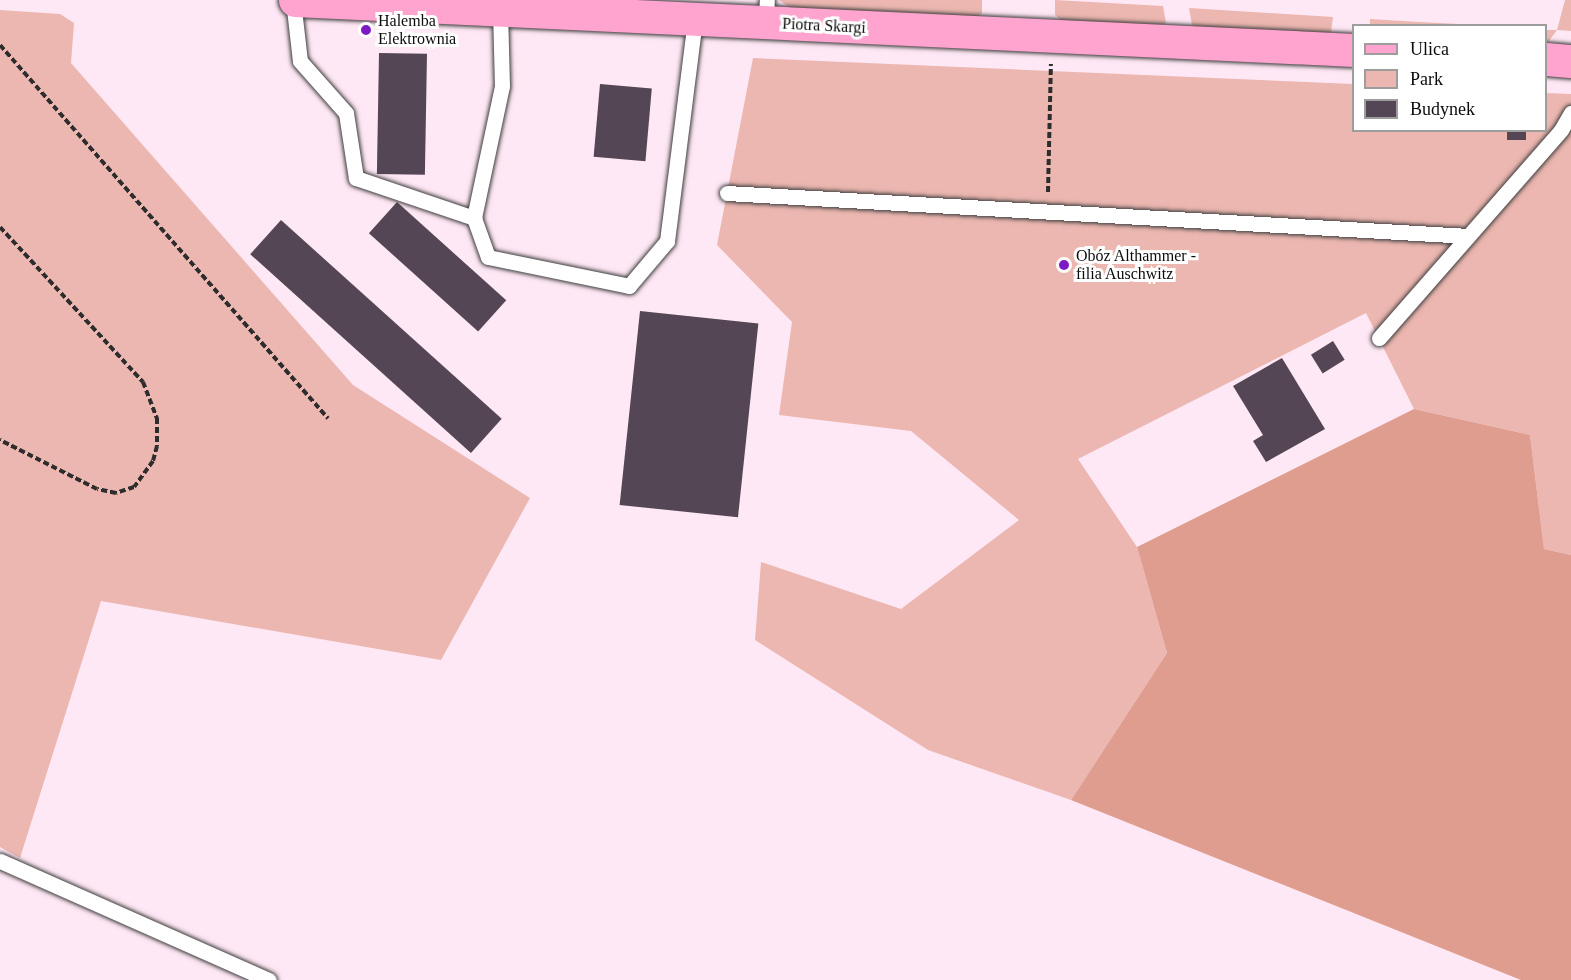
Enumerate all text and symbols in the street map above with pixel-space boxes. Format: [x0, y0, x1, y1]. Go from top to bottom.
place label: Halemba Elektrownia [378, 11, 456, 49]
street label: Piotra Skargi [782, 14, 866, 38]
marker: Halemba Elektrownia [359, 23, 373, 37]
legend [1352, 24, 1547, 132]
text: Ulica [1410, 39, 1449, 59]
text: Park [1410, 69, 1443, 89]
text: Budynek [1410, 99, 1475, 119]
place label: Obóz Althammer - filia Auschwitz [1076, 246, 1197, 284]
marker: Obóz Althammer - filia Auschwitz [1057, 258, 1071, 272]

